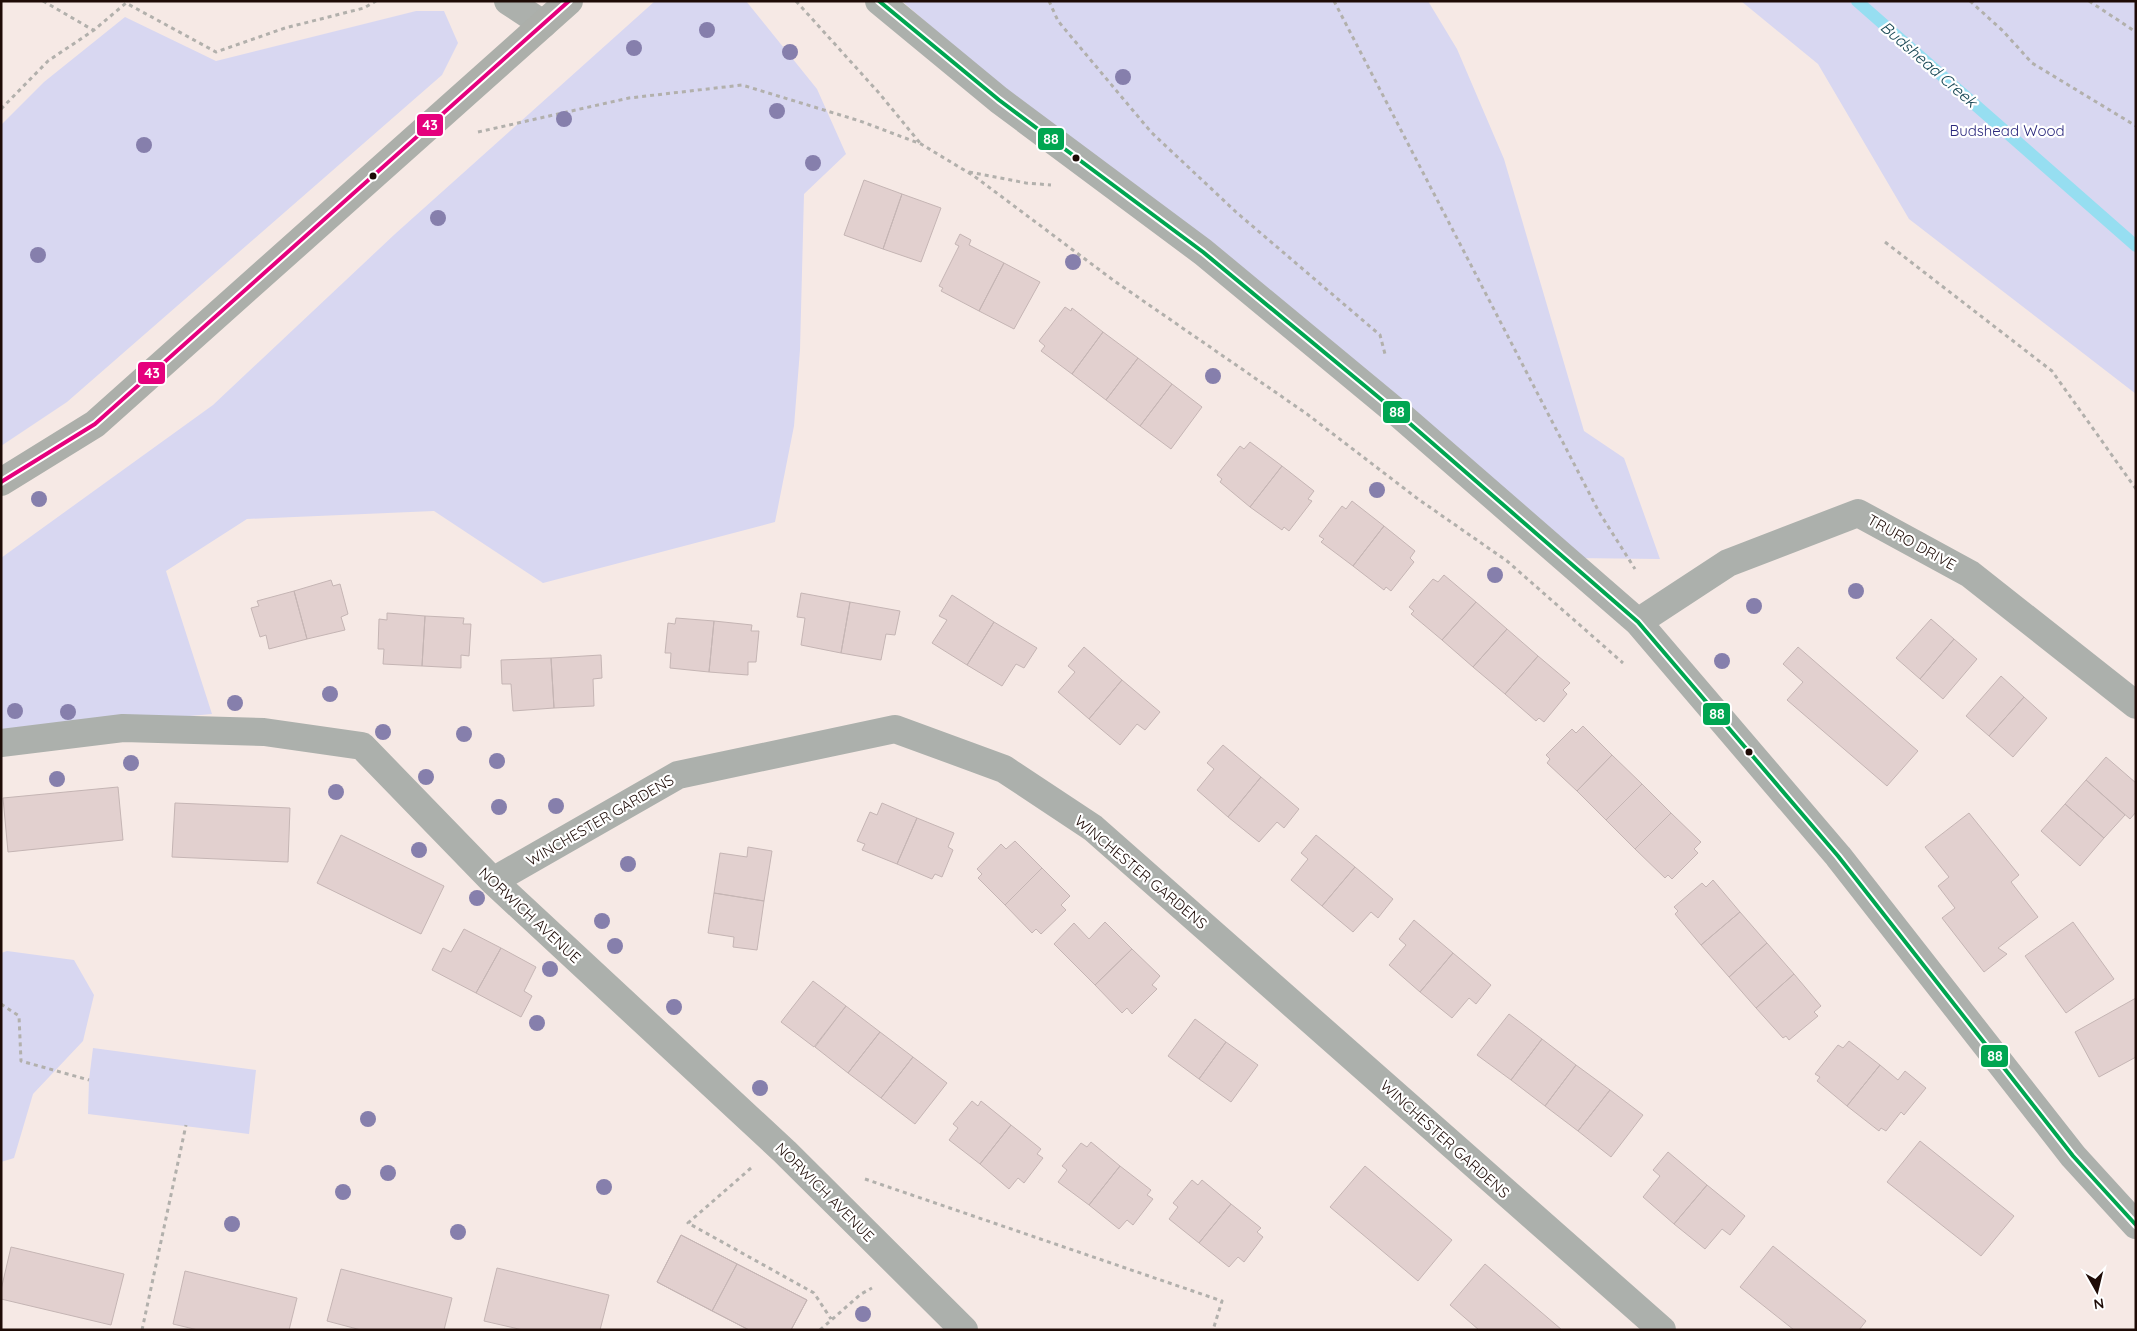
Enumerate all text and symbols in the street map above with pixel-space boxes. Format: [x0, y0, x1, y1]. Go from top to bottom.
water label: Budshead Creek [1877, 17, 1983, 112]
line badge: 43 [416, 113, 444, 137]
text: 43 [422, 116, 438, 134]
park label: Budshead Wood [1949, 121, 2065, 140]
line badge: 88 [1037, 127, 1065, 151]
text: 88 [1043, 130, 1059, 148]
unlabelled marker [1071, 153, 1081, 163]
unlabelled marker [368, 171, 378, 181]
line badge: 43 [137, 361, 166, 385]
text: 43 [144, 364, 160, 382]
line badge: 88 [1382, 400, 1411, 424]
text: 88 [1389, 403, 1405, 421]
street label: TRURO DRIVE [1864, 510, 1960, 574]
line badge: 88 [1702, 702, 1731, 726]
text: 88 [1709, 705, 1725, 723]
unlabelled marker [1744, 747, 1754, 757]
street label: WINCHESTER GARDENS [523, 770, 677, 870]
street label: WINCHESTER GARDENS [1071, 811, 1211, 933]
street label: NORWICH AVENUE [475, 863, 585, 967]
line badge: 88 [1980, 1044, 2009, 1068]
text: 88 [1987, 1047, 2003, 1065]
street label: WINCHESTER GARDENS [1376, 1076, 1514, 1202]
street label: NORWICH AVENUE [771, 1138, 879, 1246]
north arrow [2072, 1266, 2122, 1316]
text: N [2092, 1294, 2105, 1314]

